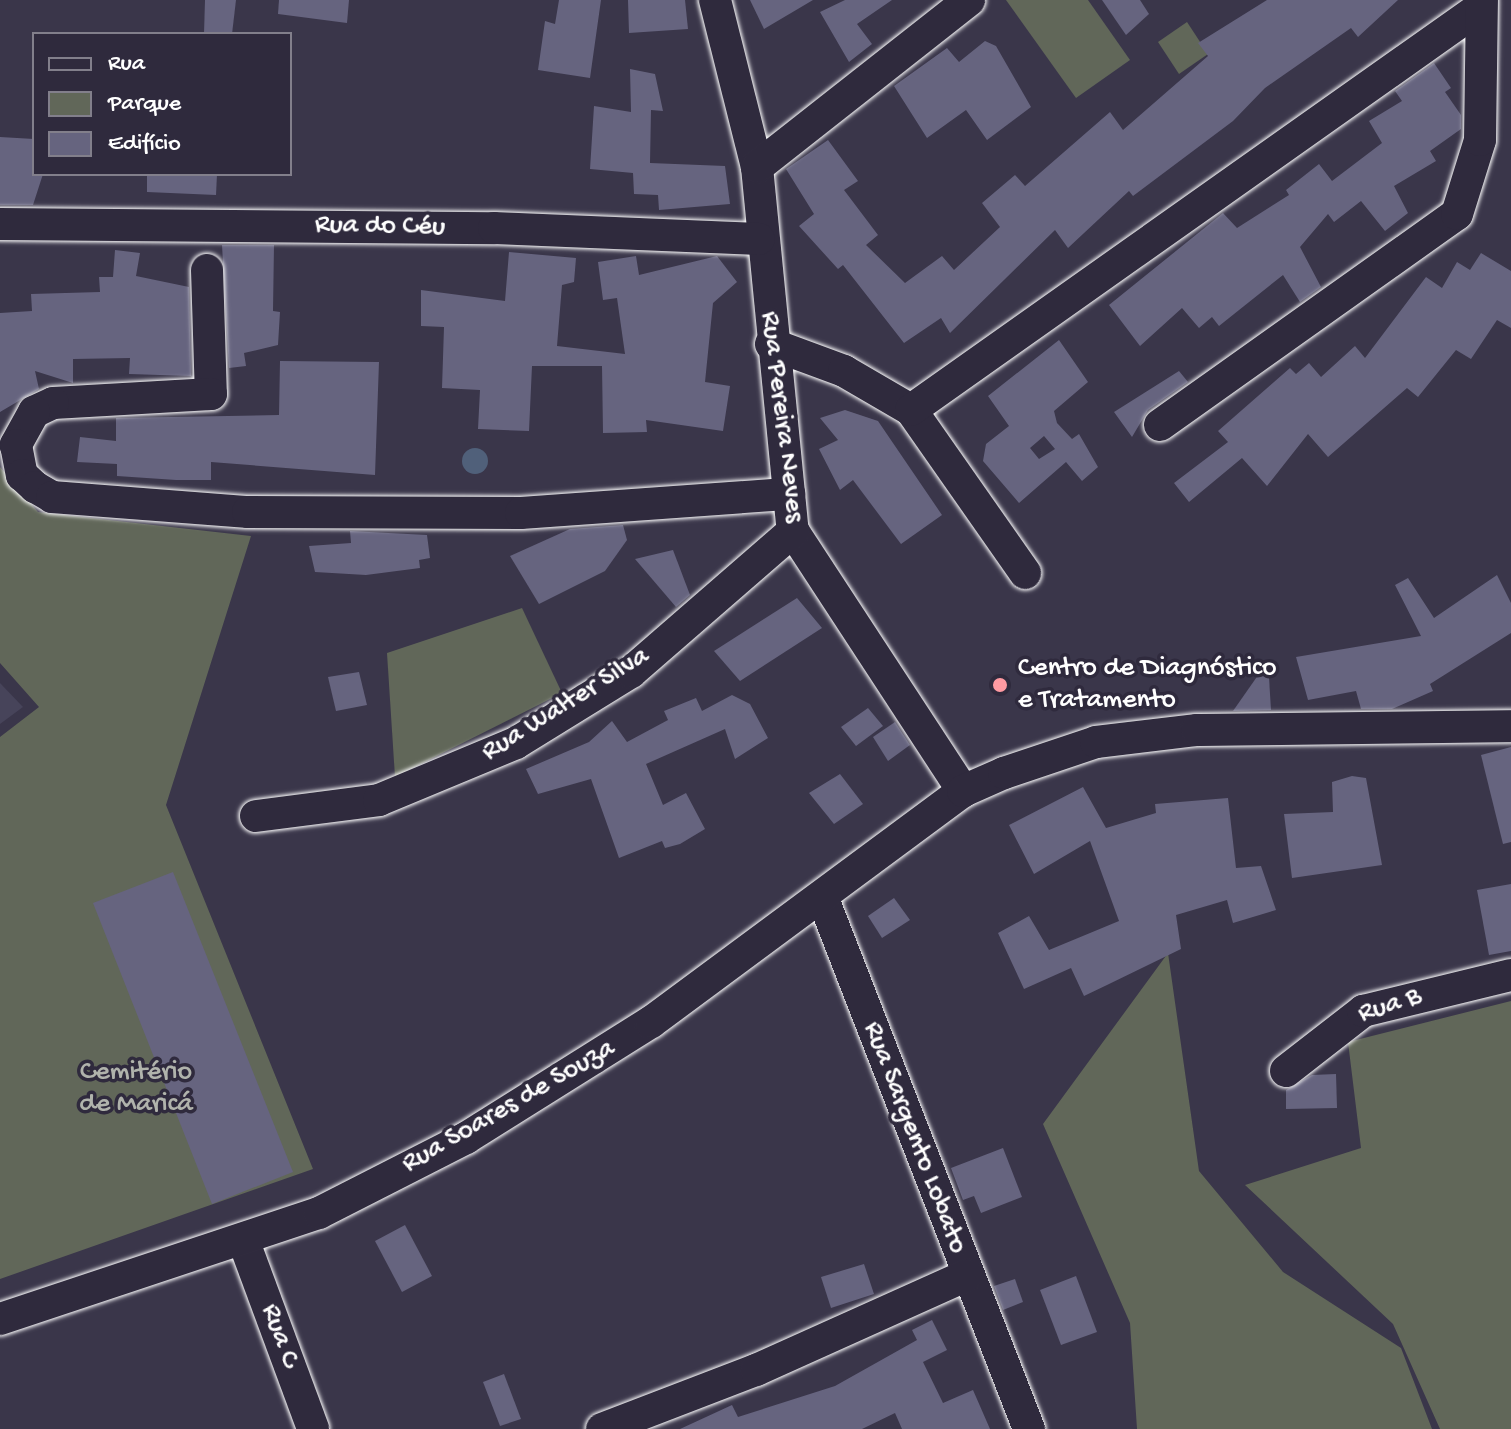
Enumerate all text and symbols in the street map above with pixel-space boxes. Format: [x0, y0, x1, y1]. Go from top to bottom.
legend [32, 32, 292, 176]
text: Rua [108, 50, 145, 79]
text: Parque [108, 90, 181, 119]
text: Edifício [108, 130, 181, 159]
street label: Rua do Céu [315, 209, 445, 245]
street label: Rua Pereira Neves [751, 310, 811, 524]
street label: Rua Walter Silva [476, 640, 656, 770]
place label: Centro de Diagnóstico e Tratamento [1018, 652, 1276, 718]
marker: Centro de Diagnóstico e Tratamento [989, 674, 1011, 696]
street label: Rua B [1354, 980, 1426, 1032]
street label: Rua Sargento Lobato [854, 1017, 974, 1259]
street label: Rua Soares de Souza [397, 1032, 621, 1182]
park label: Cemitério de Maricá [79, 1056, 193, 1122]
street label: Rua C [252, 1300, 306, 1372]

